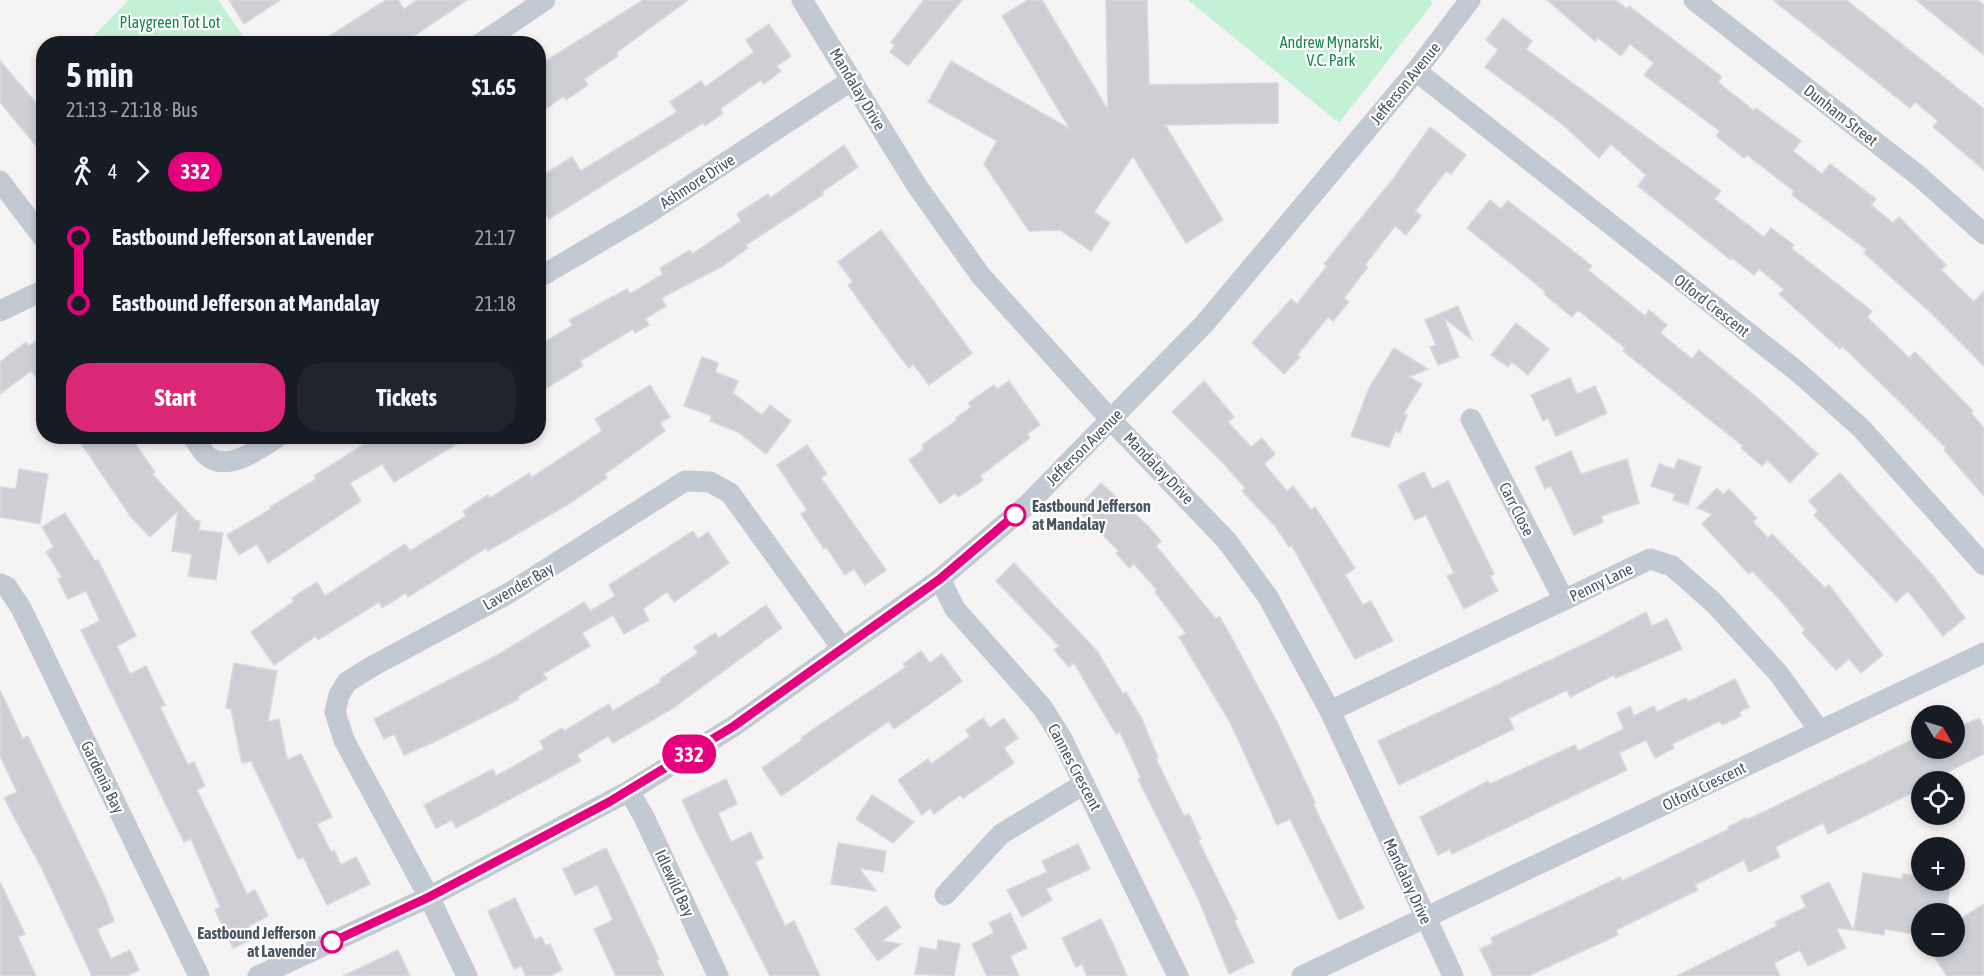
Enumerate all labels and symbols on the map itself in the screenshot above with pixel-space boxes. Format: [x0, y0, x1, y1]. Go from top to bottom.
park label: Playgreen Tot Lot [120, 13, 221, 32]
park label: Andrew Mynarski, V.C. Park [1280, 33, 1383, 69]
street label: Jefferson Avenue [1366, 38, 1444, 128]
street label: Mandalay Drive [826, 45, 890, 134]
street label: Dunham Street [1801, 81, 1882, 150]
street label: Ashmore Drive [656, 150, 738, 212]
street label: Olford Crescent [1671, 270, 1753, 340]
street label: Jefferson Avenue [1042, 405, 1126, 489]
street label: Mandalay Drive [1120, 428, 1198, 508]
street label: Carr Close [1496, 479, 1538, 539]
place label: Eastbound Jefferson at Mandalay [1032, 497, 1151, 533]
marker: Eastbound Jefferson at Mandalay [1004, 504, 1026, 526]
street label: Lavender Bay [480, 558, 557, 614]
street label: Penny Lane [1567, 559, 1636, 606]
north arrow [1911, 705, 1965, 759]
street label: Cannes Crescent [1045, 721, 1106, 814]
line badge: 332 [654, 734, 724, 774]
street label: Gardenia Bay [77, 738, 128, 817]
street label: Olford Crescent [1659, 758, 1749, 814]
street label: Mandalay Drive [1379, 835, 1436, 927]
street label: Idlewild Bay [651, 847, 698, 920]
place label: Eastbound Jefferson at Lavender [197, 924, 316, 960]
marker: Eastbound Jefferson at Lavender [321, 931, 343, 953]

